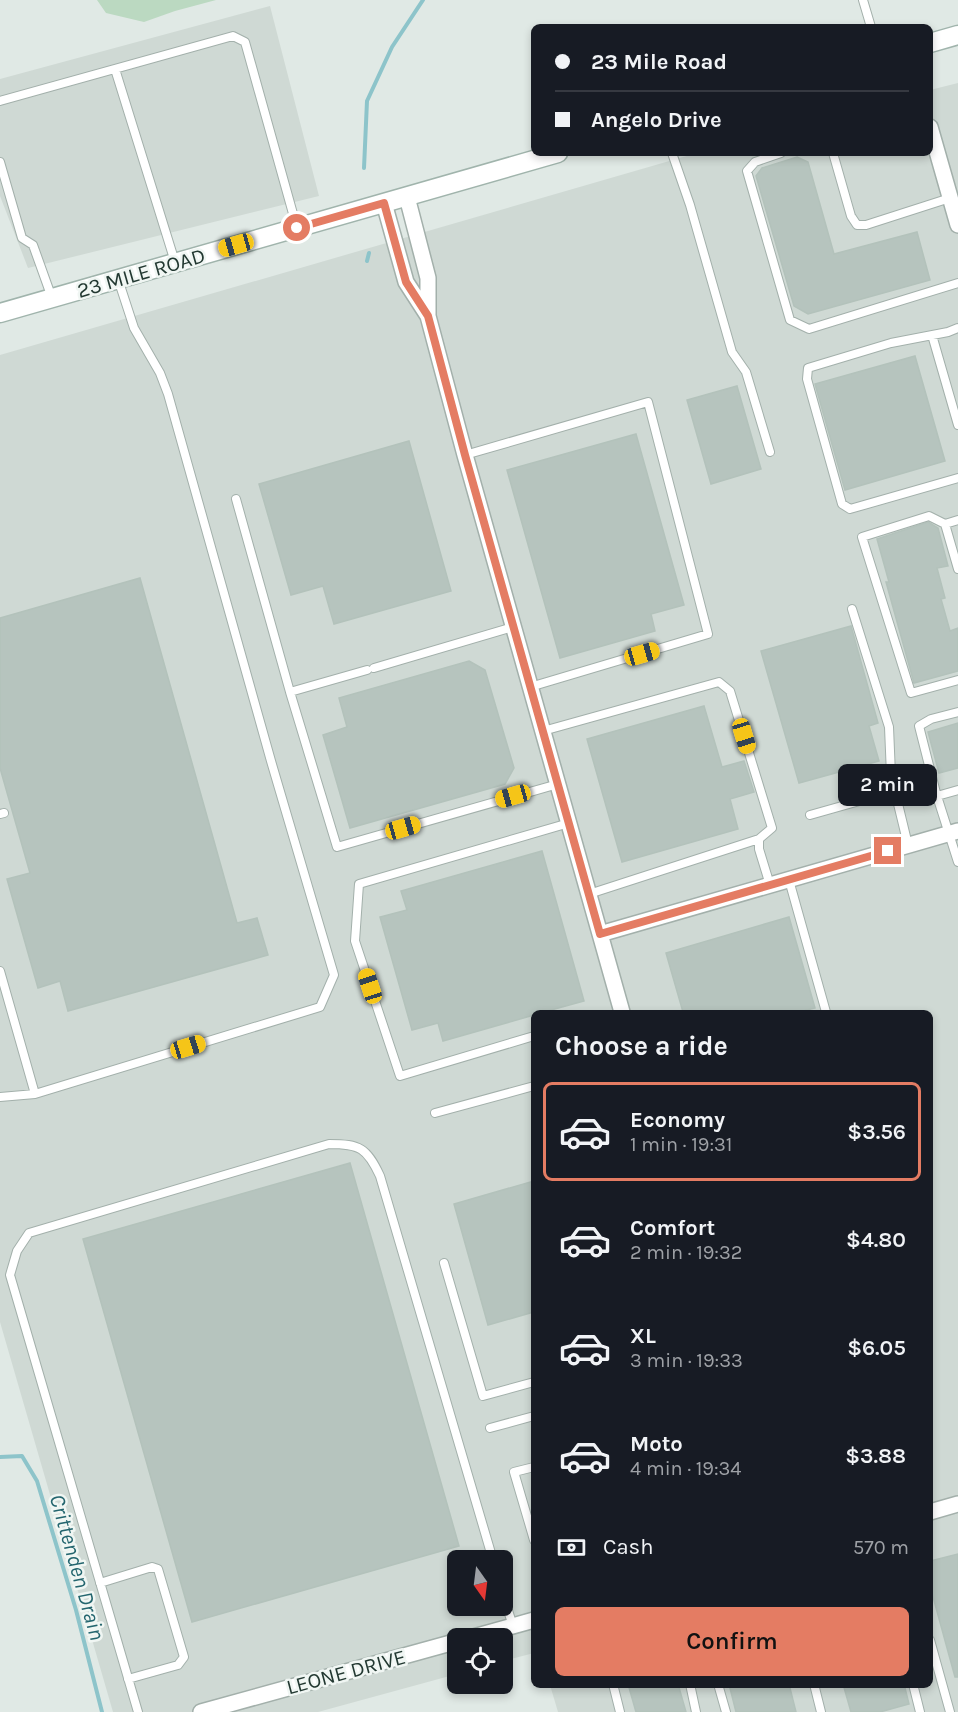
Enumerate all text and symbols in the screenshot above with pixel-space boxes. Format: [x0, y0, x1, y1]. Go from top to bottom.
text: 23 Mile Road [591, 49, 727, 75]
text: Angelo Drive [591, 107, 722, 133]
route start [283, 214, 310, 241]
car [216, 231, 256, 259]
street label: 23 MILE ROAD [74, 243, 208, 303]
car [622, 640, 662, 668]
car [730, 716, 758, 756]
callout: 2 min [838, 764, 938, 806]
text: 2 min [860, 773, 915, 796]
car [493, 782, 533, 810]
car [383, 814, 423, 842]
route end [874, 837, 901, 864]
car [356, 966, 384, 1006]
text: Choose a ride [555, 1030, 728, 1062]
car [168, 1033, 208, 1061]
icon: car [558, 1105, 612, 1159]
text: Economy [630, 1107, 725, 1133]
text: $3.56 [847, 1119, 906, 1145]
text: 1 min · 19:31 [630, 1133, 732, 1156]
icon: car [558, 1213, 612, 1267]
text: Comfort [630, 1215, 715, 1241]
text: $4.80 [846, 1227, 906, 1253]
text: 2 min · 19:32 [630, 1241, 742, 1264]
icon: car [558, 1321, 612, 1375]
text: XL [630, 1323, 656, 1349]
text: $6.05 [847, 1335, 906, 1361]
text: 3 min · 19:33 [630, 1349, 743, 1372]
icon: car [558, 1429, 612, 1483]
text: Moto [630, 1431, 683, 1457]
text: $3.88 [845, 1443, 906, 1469]
text: 4 min · 19:34 [630, 1457, 742, 1480]
water label: Crittenden Drain [44, 1491, 110, 1643]
icon: cash [555, 1531, 588, 1564]
text: Cash [603, 1534, 653, 1560]
text: 570 m [853, 1536, 909, 1559]
north arrow [447, 1550, 513, 1616]
map controls [447, 1550, 513, 1694]
button: Confirm [555, 1607, 909, 1676]
button: locate [447, 1628, 513, 1694]
street label: LEONE DRIVE [284, 1645, 408, 1699]

